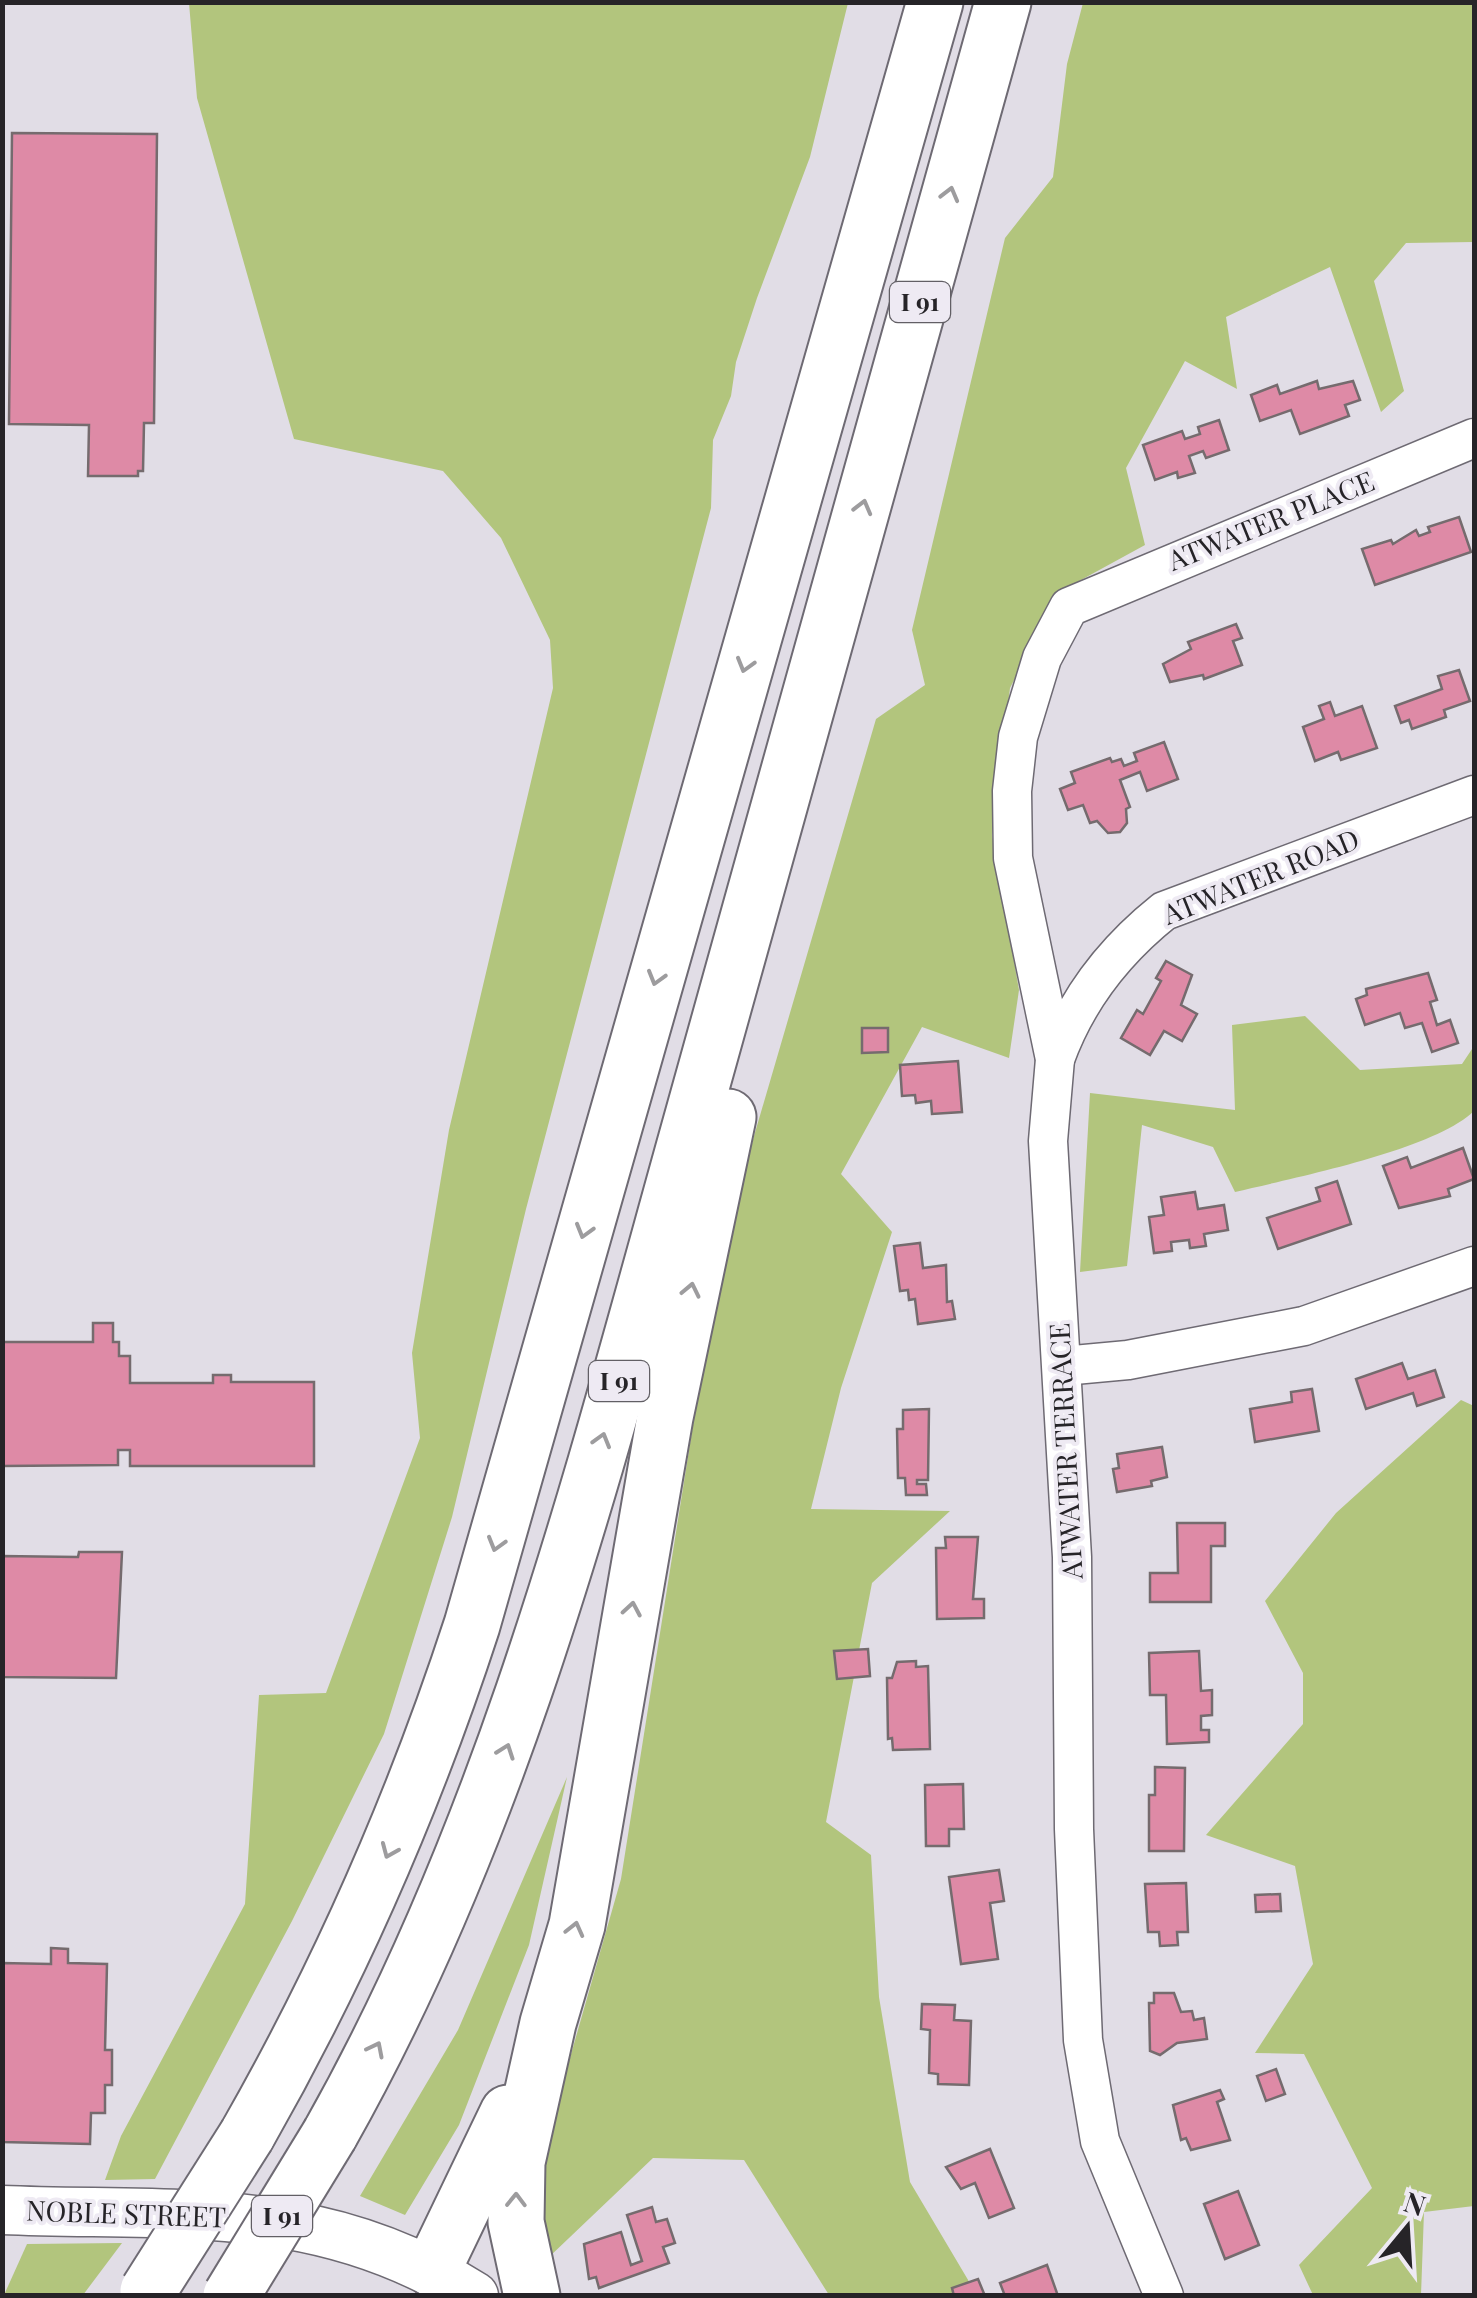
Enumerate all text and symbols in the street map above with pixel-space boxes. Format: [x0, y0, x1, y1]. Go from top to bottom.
one-way arrow [938, 186, 959, 203]
road number: I 91 [890, 282, 950, 322]
street label: ATWATER PLACE [1161, 461, 1379, 578]
one-way arrow [852, 499, 873, 516]
one-way arrow [736, 656, 757, 673]
street label: ATWATER ROAD [1156, 819, 1364, 932]
one-way arrow [647, 969, 668, 986]
one-way arrow [575, 1222, 596, 1239]
one-way arrow [680, 1282, 701, 1299]
street label: ATWATER TERRACE [1039, 1322, 1090, 1581]
road number: I 91 [589, 1361, 649, 1401]
one-way arrow [590, 1433, 611, 1450]
one-way arrow [487, 1535, 508, 1552]
one-way arrow [621, 1601, 642, 1618]
one-way arrow [494, 1743, 515, 1760]
one-way arrow [381, 1841, 401, 1859]
one-way arrow [563, 1921, 584, 1938]
one-way arrow [364, 2041, 383, 2059]
north arrow [1357, 2178, 1457, 2278]
text: N [1400, 2182, 1431, 2224]
street label: NOBLE STREET [25, 2191, 227, 2234]
one-way arrow [506, 2191, 527, 2207]
road number: I 91 [252, 2196, 312, 2236]

